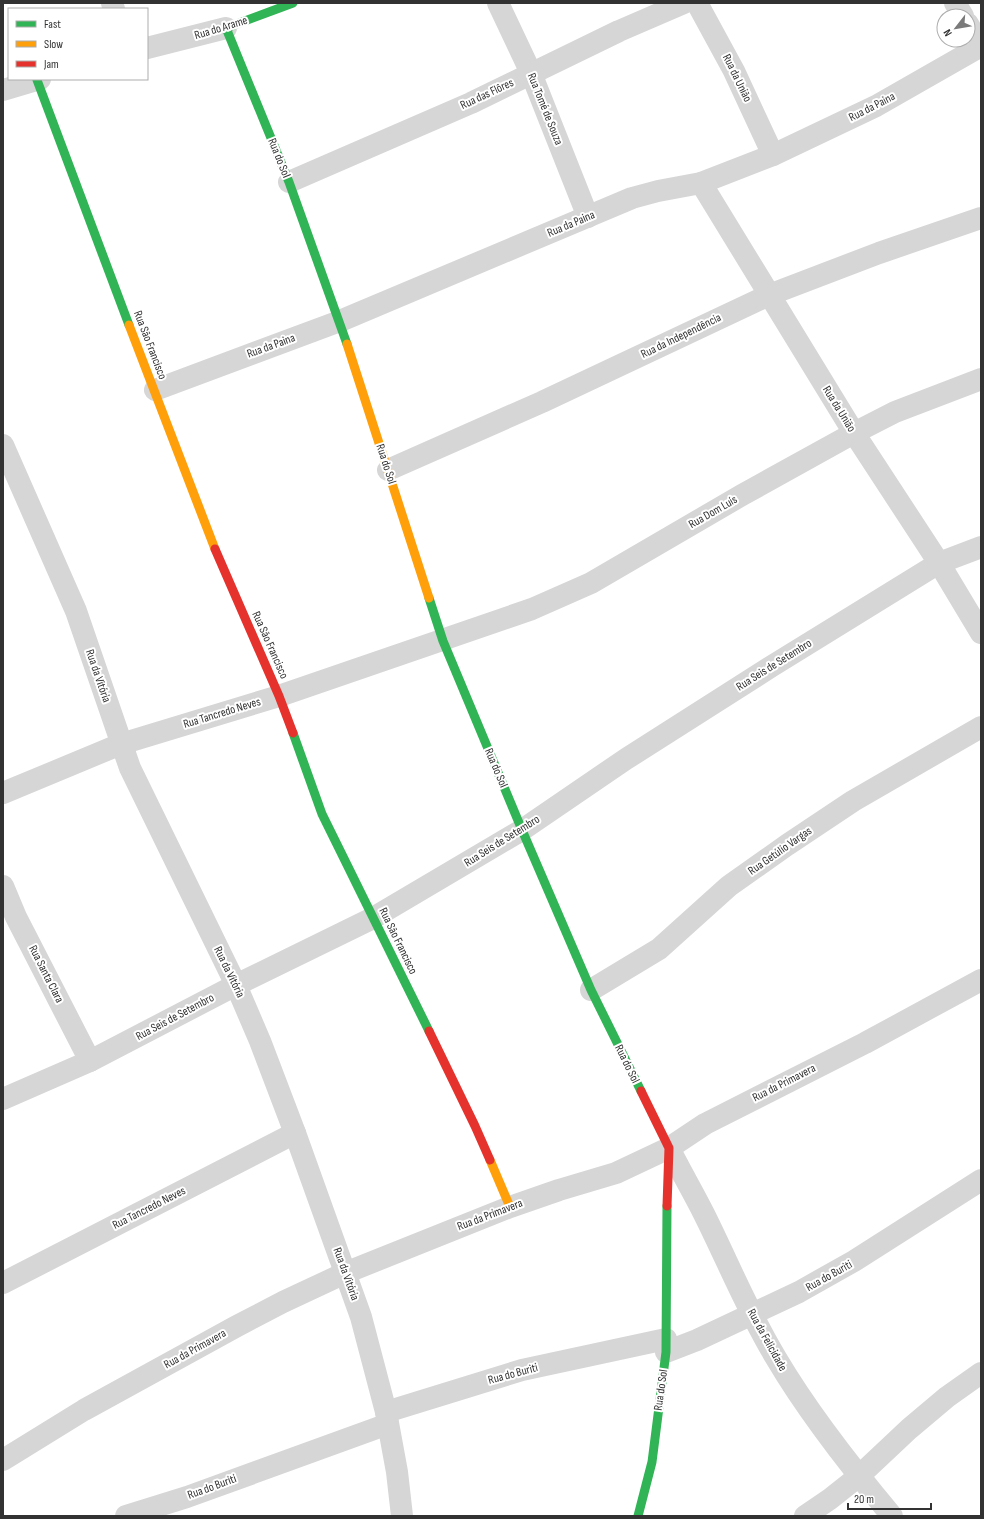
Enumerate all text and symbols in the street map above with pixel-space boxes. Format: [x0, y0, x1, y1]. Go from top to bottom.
legend [8, 8, 148, 80]
north arrow [936, 8, 976, 48]
street label: Rua do Arame [193, 13, 250, 43]
text: Fast [44, 17, 61, 32]
text: N [941, 27, 955, 39]
text: Slow [44, 37, 63, 52]
street label: Rua da União [719, 52, 755, 104]
text: Jam [43, 57, 59, 72]
street label: Rua Tomé de Souza [524, 71, 566, 148]
street label: Rua das Flôres [458, 75, 516, 113]
street label: Rua da Paina [846, 89, 898, 125]
street label: Rua do Sol [264, 136, 294, 180]
street label: Rua da Paina [545, 207, 597, 241]
street label: Rua São Francisco [130, 309, 170, 381]
street label: Rua da Independência [638, 310, 724, 362]
street label: Rua da Paina [245, 330, 297, 362]
street label: Rua da União [819, 383, 859, 435]
street label: Rua do Sol [372, 442, 400, 486]
street label: Rua Dom Luís [686, 492, 740, 532]
street label: Rua São Francisco [248, 609, 292, 681]
street label: Rua Seis de Setembro [733, 636, 815, 694]
street label: Rua da Vitória [82, 648, 114, 705]
street label: Rua Tancredo Neves [181, 694, 263, 732]
street label: Rua do Sol [481, 746, 511, 790]
street label: Rua Seis de Setembro [461, 812, 543, 870]
street label: Rua Getúlio Vargas [745, 823, 815, 879]
street label: Rua São Francisco [375, 905, 421, 977]
street label: Rua Santa Clara [25, 943, 67, 1006]
street label: Rua da Vitória [210, 944, 248, 1000]
street label: Rua Seis de Setembro [133, 990, 217, 1044]
street label: Rua do Sol [611, 1042, 643, 1086]
street label: Rua da Primavera [750, 1061, 818, 1105]
street label: Rua Tancredo Neves [110, 1183, 188, 1233]
street label: Rua da Primavera [455, 1196, 525, 1234]
street label: Rua da Vitória [330, 1246, 363, 1303]
street label: Rua do Buriti [803, 1257, 855, 1295]
street label: Rua da Felicidade [744, 1306, 790, 1374]
street label: Rua da Primavera [161, 1326, 229, 1372]
street label: Rua do Buriti [486, 1360, 540, 1388]
street label: Rua do Sol [651, 1368, 671, 1412]
street label: Rua do Buriti [186, 1471, 238, 1503]
scale bar [848, 1485, 931, 1511]
text: 20 m [854, 1492, 874, 1507]

